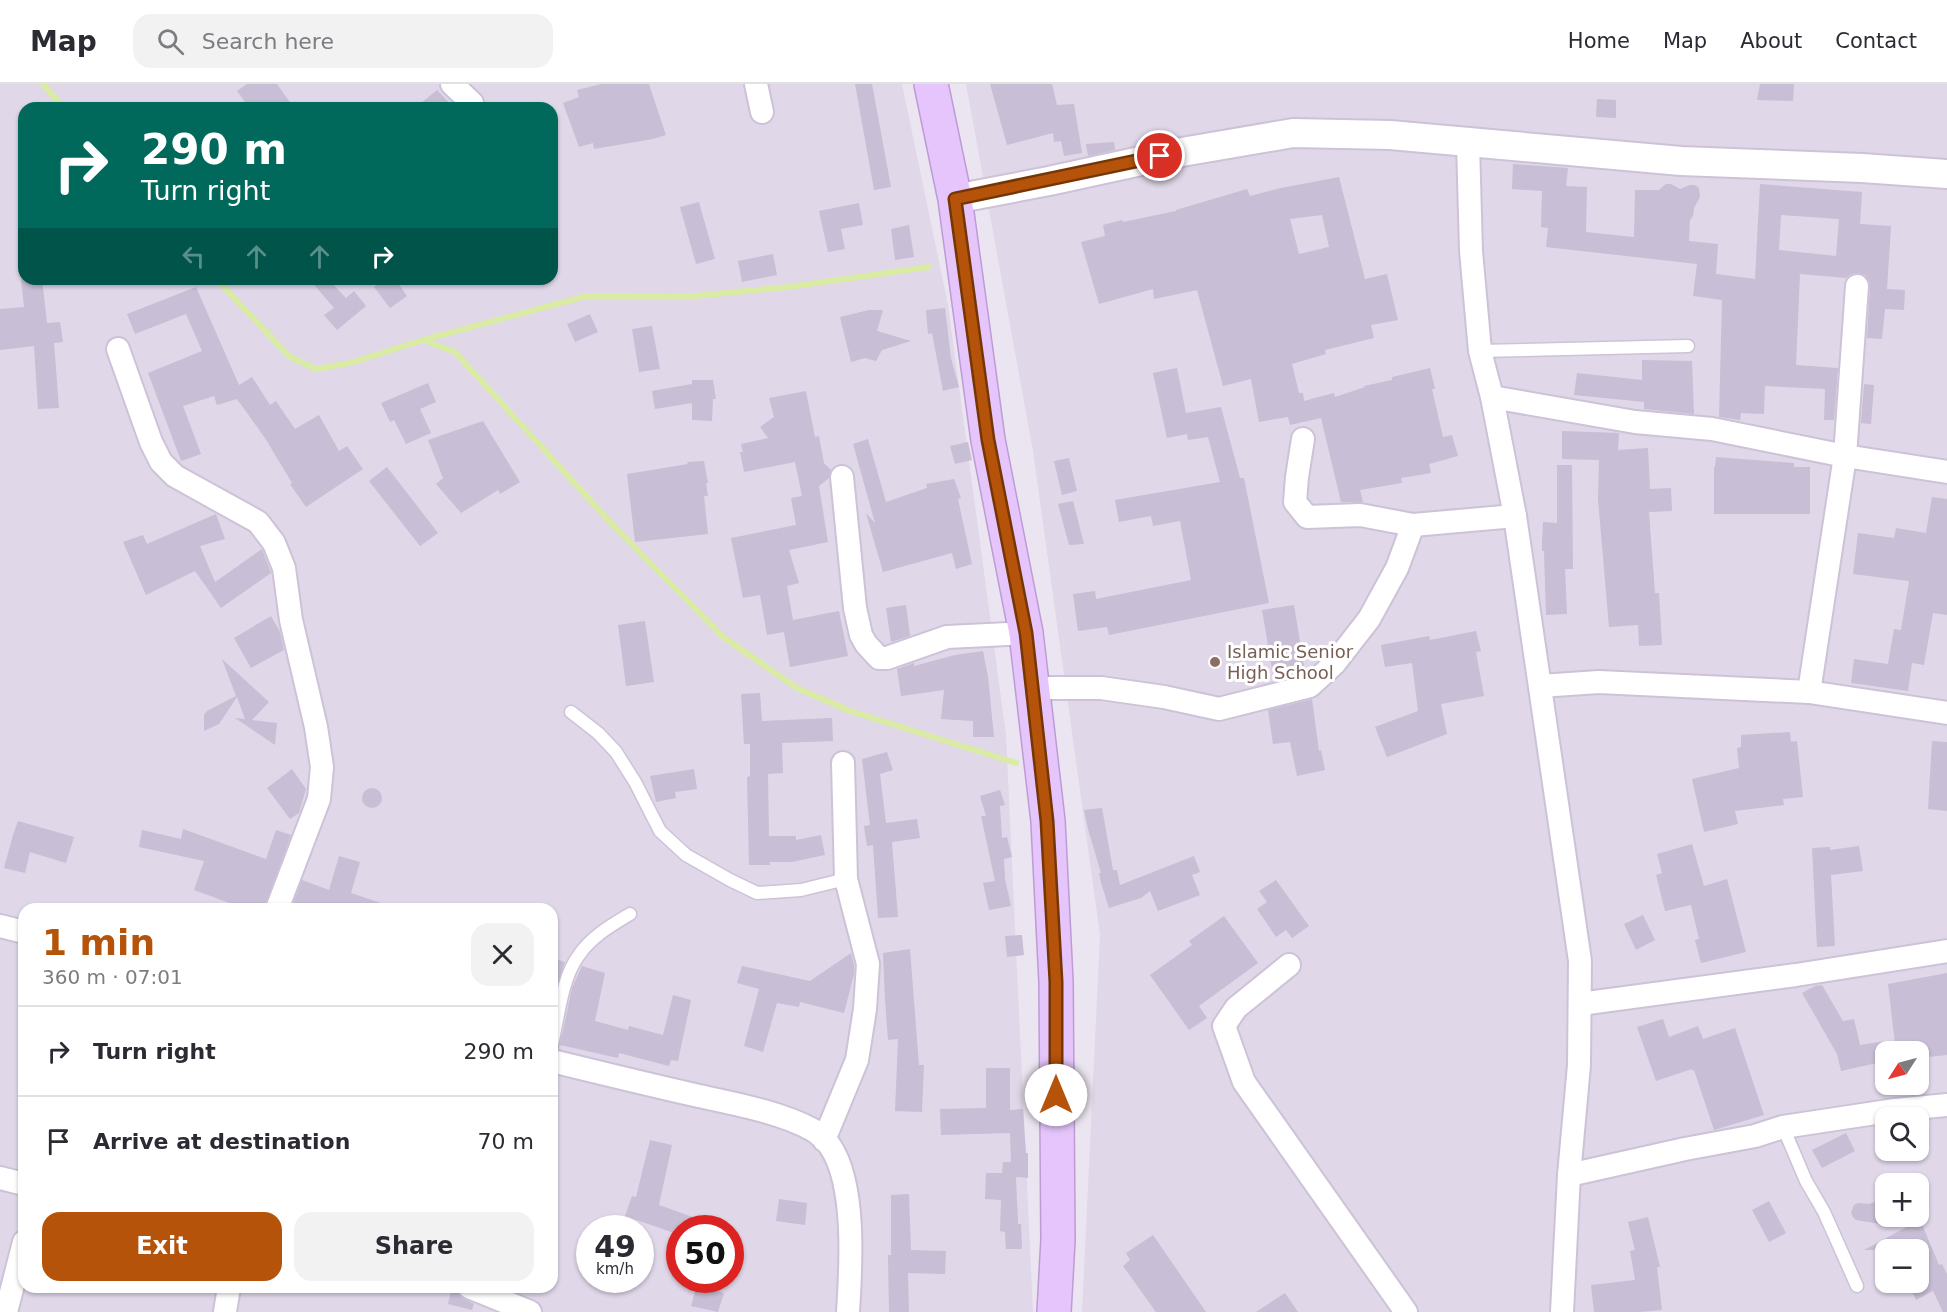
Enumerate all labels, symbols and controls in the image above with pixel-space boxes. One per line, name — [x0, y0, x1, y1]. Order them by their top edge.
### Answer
search box — [133, 14, 553, 68]
text: Map — [30, 25, 97, 58]
icon: search — [154, 25, 187, 58]
text: Search here — [202, 29, 334, 54]
text: Home — [1568, 29, 1630, 53]
text: Map — [1663, 29, 1707, 53]
text: About — [1740, 29, 1802, 53]
text: Contact — [1835, 29, 1917, 53]
text: 290 m — [141, 125, 287, 174]
icon: right — [42, 126, 120, 204]
pin — [1134, 130, 1185, 181]
icon: arrive — [1143, 139, 1176, 172]
text: Turn right — [141, 175, 270, 206]
icon: left — [177, 240, 210, 273]
icon: ahead — [240, 240, 273, 273]
icon: ahead — [303, 240, 336, 273]
icon: right — [366, 240, 399, 273]
place label: Islamic Senior High School — [1227, 641, 1354, 683]
marker: Islamic Senior High School — [1208, 655, 1222, 669]
text: 1 min — [42, 922, 155, 963]
button: close — [471, 923, 534, 986]
text: 360 m · 07:01 — [42, 965, 183, 989]
icon: right — [42, 1035, 75, 1068]
text: Turn right — [93, 1039, 216, 1064]
text: 290 m — [464, 1039, 534, 1064]
north arrow — [1875, 1041, 1929, 1095]
map controls — [1875, 1041, 1929, 1293]
position arrow — [1024, 1063, 1088, 1127]
button: search — [1875, 1107, 1929, 1161]
icon: arrive — [42, 1125, 75, 1158]
text: Arrive at destination — [93, 1129, 350, 1154]
text: 70 m — [478, 1129, 534, 1154]
button: + — [1875, 1173, 1929, 1227]
button: Exit — [42, 1212, 282, 1281]
button: Share — [294, 1212, 534, 1281]
speed limit sign: 50 — [666, 1215, 744, 1293]
text: 49 — [594, 1229, 636, 1264]
button: − — [1875, 1239, 1929, 1293]
text: km/h — [596, 1260, 634, 1278]

